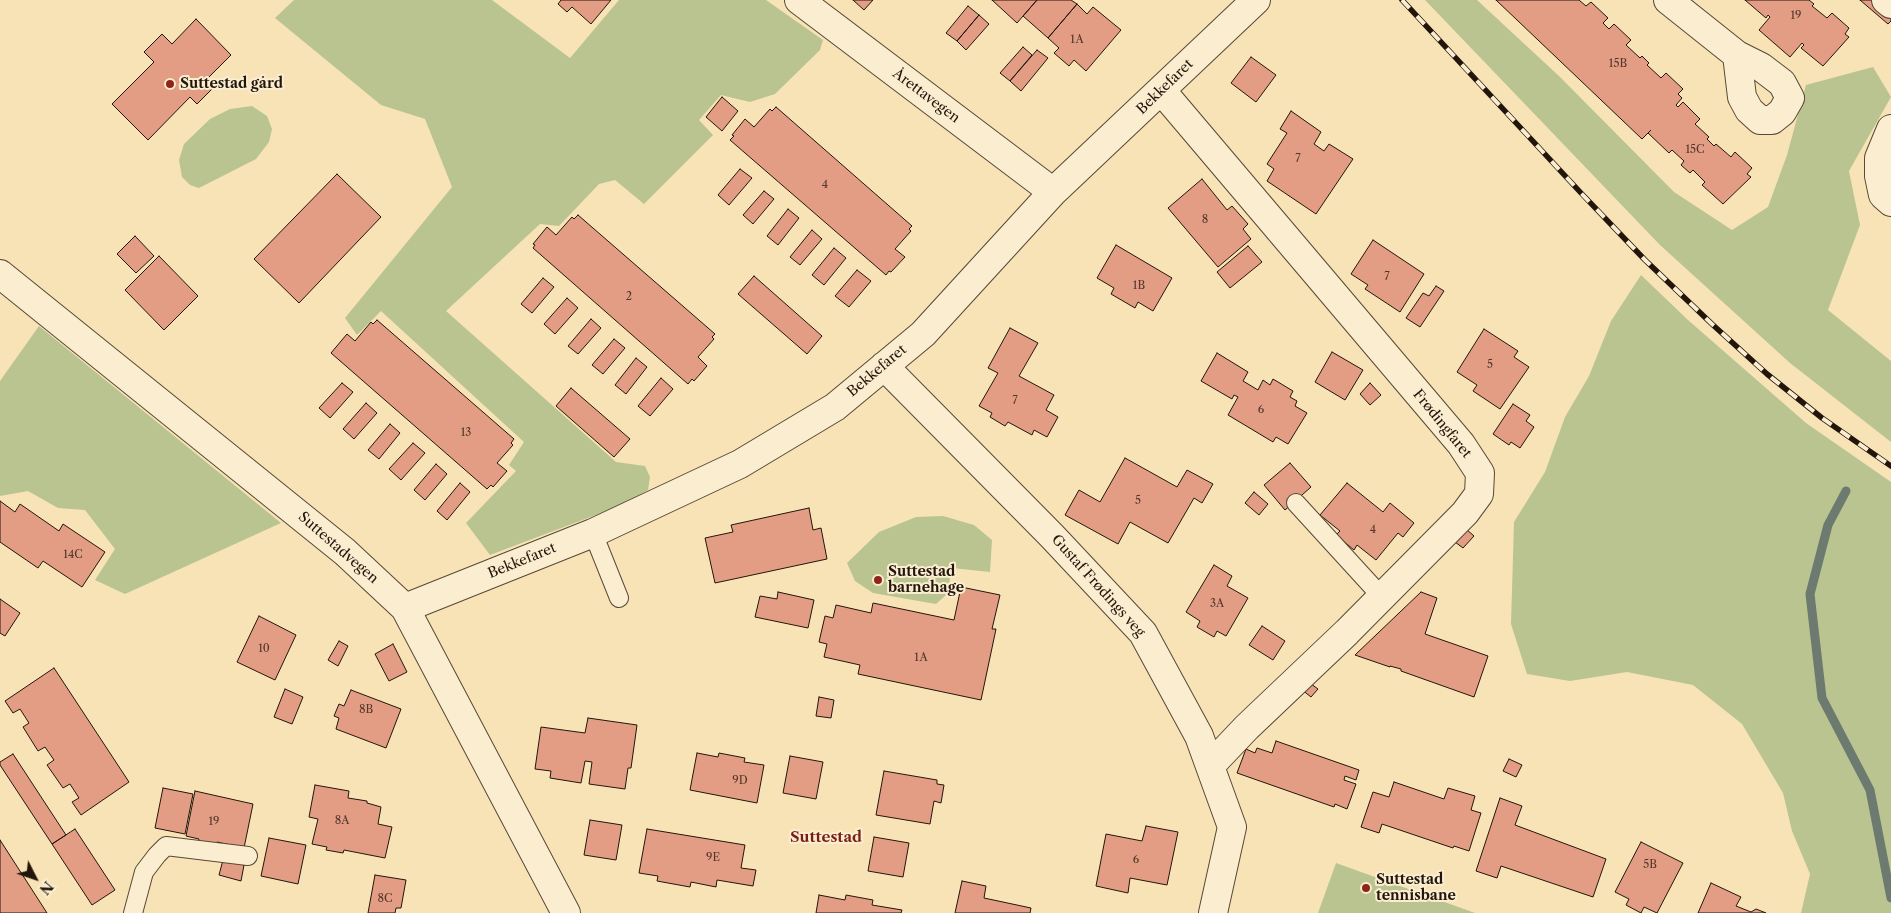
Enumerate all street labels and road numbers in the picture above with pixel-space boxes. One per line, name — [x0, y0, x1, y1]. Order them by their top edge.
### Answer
street label: Bekkefaret — [1133, 56, 1197, 118]
street label: Årettavegen — [889, 65, 963, 127]
street label: Bekkefaret — [844, 341, 910, 401]
street label: Frødingfaret — [1409, 386, 1475, 462]
street label: Suttestadvegen — [295, 509, 381, 587]
street label: Gustaf Frødings veg — [1048, 531, 1148, 641]
street label: Bekkefaret — [485, 540, 559, 582]

